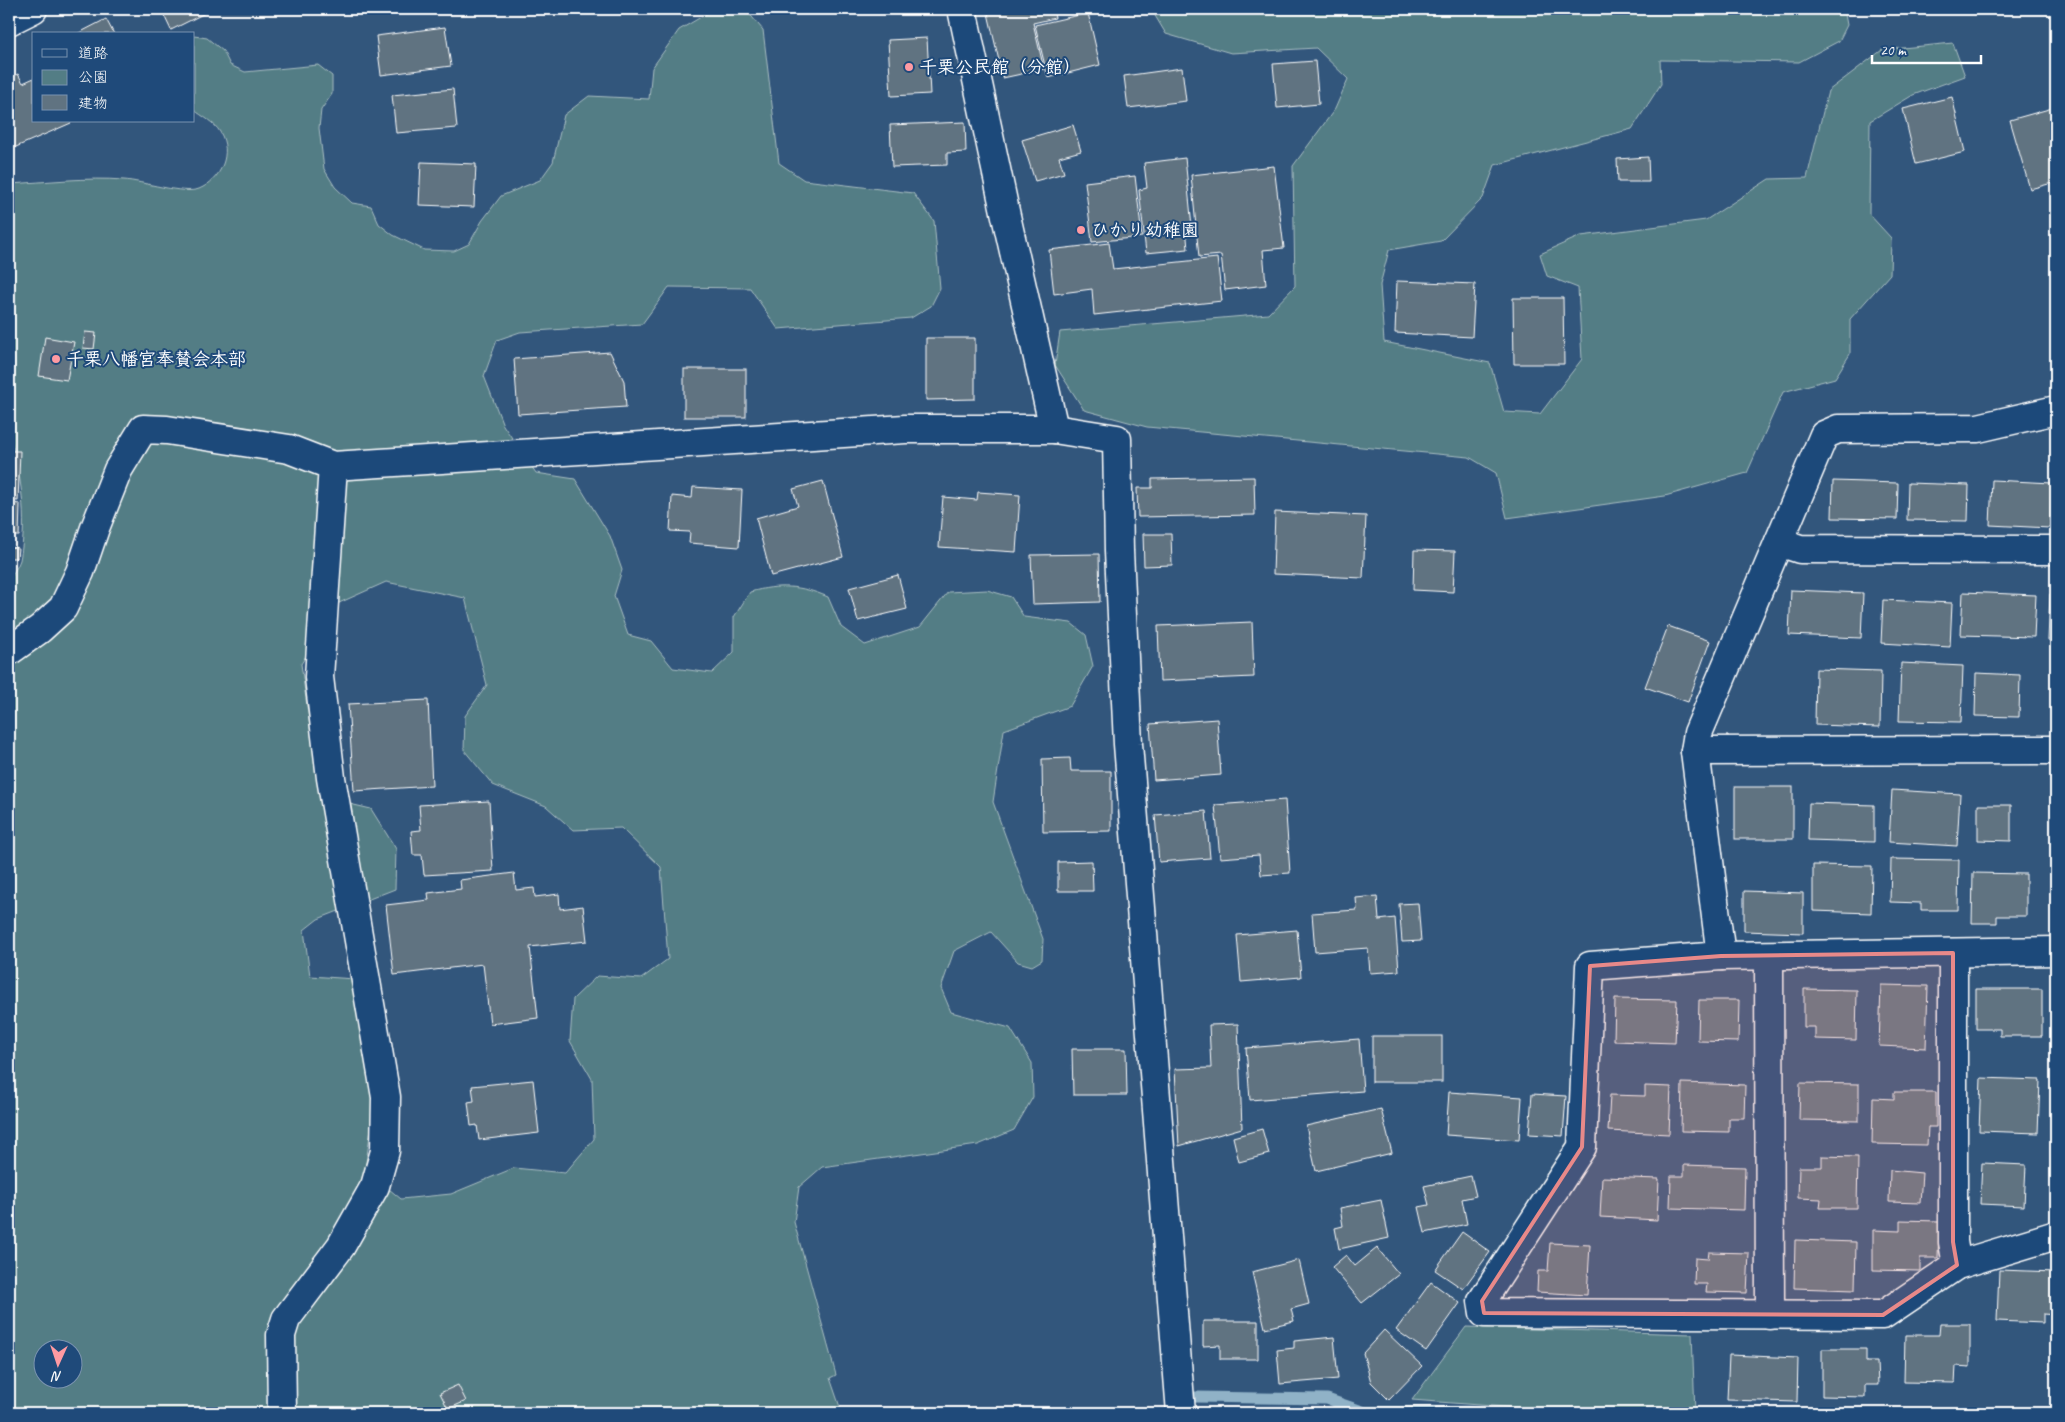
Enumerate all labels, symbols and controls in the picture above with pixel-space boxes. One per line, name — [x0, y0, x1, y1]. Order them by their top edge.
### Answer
legend — [32, 32, 195, 122]
scale bar — [1872, 32, 1981, 64]
text: 20 m — [1880, 41, 1907, 60]
text: 道路 — [78, 44, 108, 63]
place label: 千栗公民館（分館） — [919, 56, 1081, 78]
marker: 千栗公民館（分館） — [903, 61, 915, 73]
text: 公園 — [78, 68, 108, 87]
text: 建物 — [78, 94, 108, 113]
place label: ひかり幼稚園 — [1091, 219, 1199, 241]
marker: ひかり幼稚園 — [1075, 224, 1087, 236]
place label: 千栗八幡宮奉賛会本部 — [66, 348, 246, 370]
marker: 千栗八幡宮奉賛会本部 — [50, 353, 62, 365]
north arrow — [32, 1340, 82, 1390]
text: N — [50, 1368, 62, 1385]

